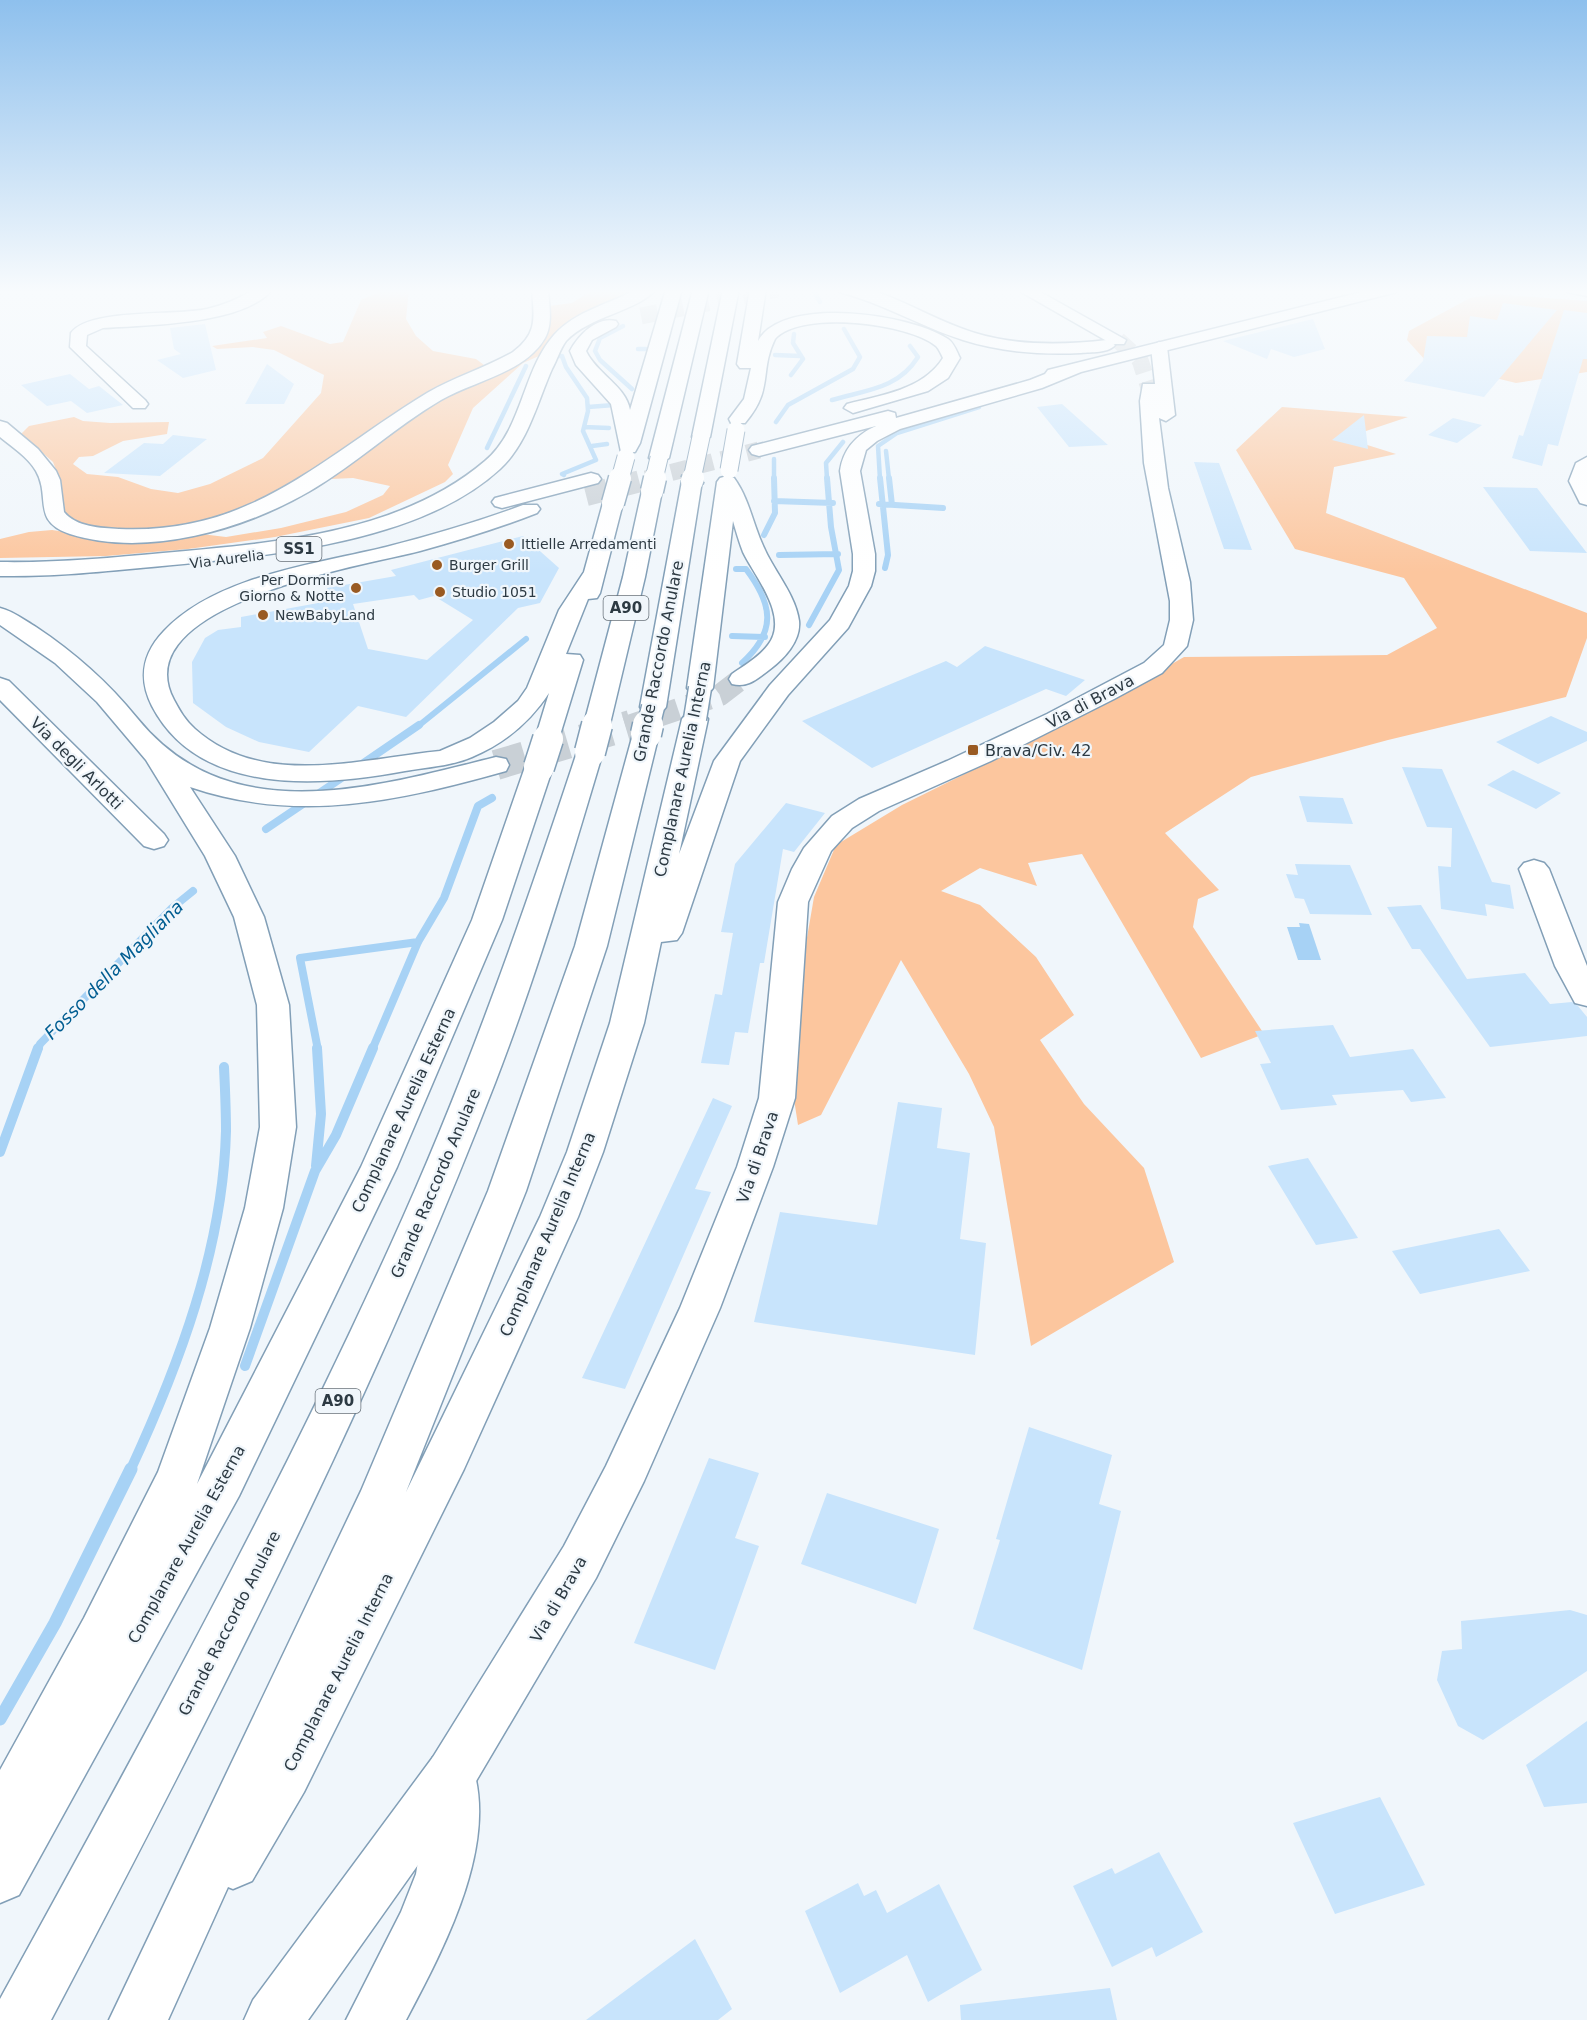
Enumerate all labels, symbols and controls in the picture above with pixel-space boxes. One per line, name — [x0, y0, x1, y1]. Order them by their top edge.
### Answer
place label: Ittielle Arredamenti — [521, 536, 657, 552]
road number: SS1 — [276, 537, 322, 561]
marker: Ittielle Arredamenti — [502, 537, 516, 551]
street label: Via Aurelia — [189, 546, 265, 572]
place label: Burger Grill — [449, 557, 529, 573]
marker: Burger Grill — [430, 558, 444, 572]
street label: Grande Raccordo Anulare — [630, 559, 687, 763]
place label: Per Dormire Giorno & Notte — [239, 572, 344, 604]
marker: Per Dormire Giorno & Notte — [349, 581, 363, 595]
place label: Studio 1051 — [452, 584, 537, 600]
marker: Studio 1051 — [433, 585, 447, 599]
road number: A90 — [604, 596, 648, 620]
place label: NewBabyLand — [275, 607, 375, 623]
marker: NewBabyLand — [256, 608, 270, 622]
street label: Complanare Aurelia Interna — [650, 659, 715, 879]
street label: Via di Brava — [1043, 670, 1137, 732]
street label: Via degli Arlotti — [27, 713, 127, 813]
place label: Brava/Civ. 42 — [985, 741, 1091, 760]
marker: Brava/Civ. 42 — [966, 743, 980, 757]
water label: Fosso della Magliana — [40, 896, 187, 1043]
street label: Complanare Aurelia Esterna — [348, 1005, 459, 1216]
street label: Grande Raccordo Anulare — [387, 1085, 484, 1281]
street label: Via di Brava — [733, 1109, 782, 1206]
street label: Complanare Aurelia Interna — [496, 1129, 599, 1339]
road number: A90 — [316, 1389, 360, 1413]
street label: Complanare Aurelia Esterna — [124, 1442, 249, 1647]
street label: Grande Raccordo Anulare — [174, 1528, 284, 1719]
street label: Via di Brava — [526, 1553, 591, 1646]
street label: Complanare Aurelia Interna — [280, 1570, 397, 1775]

